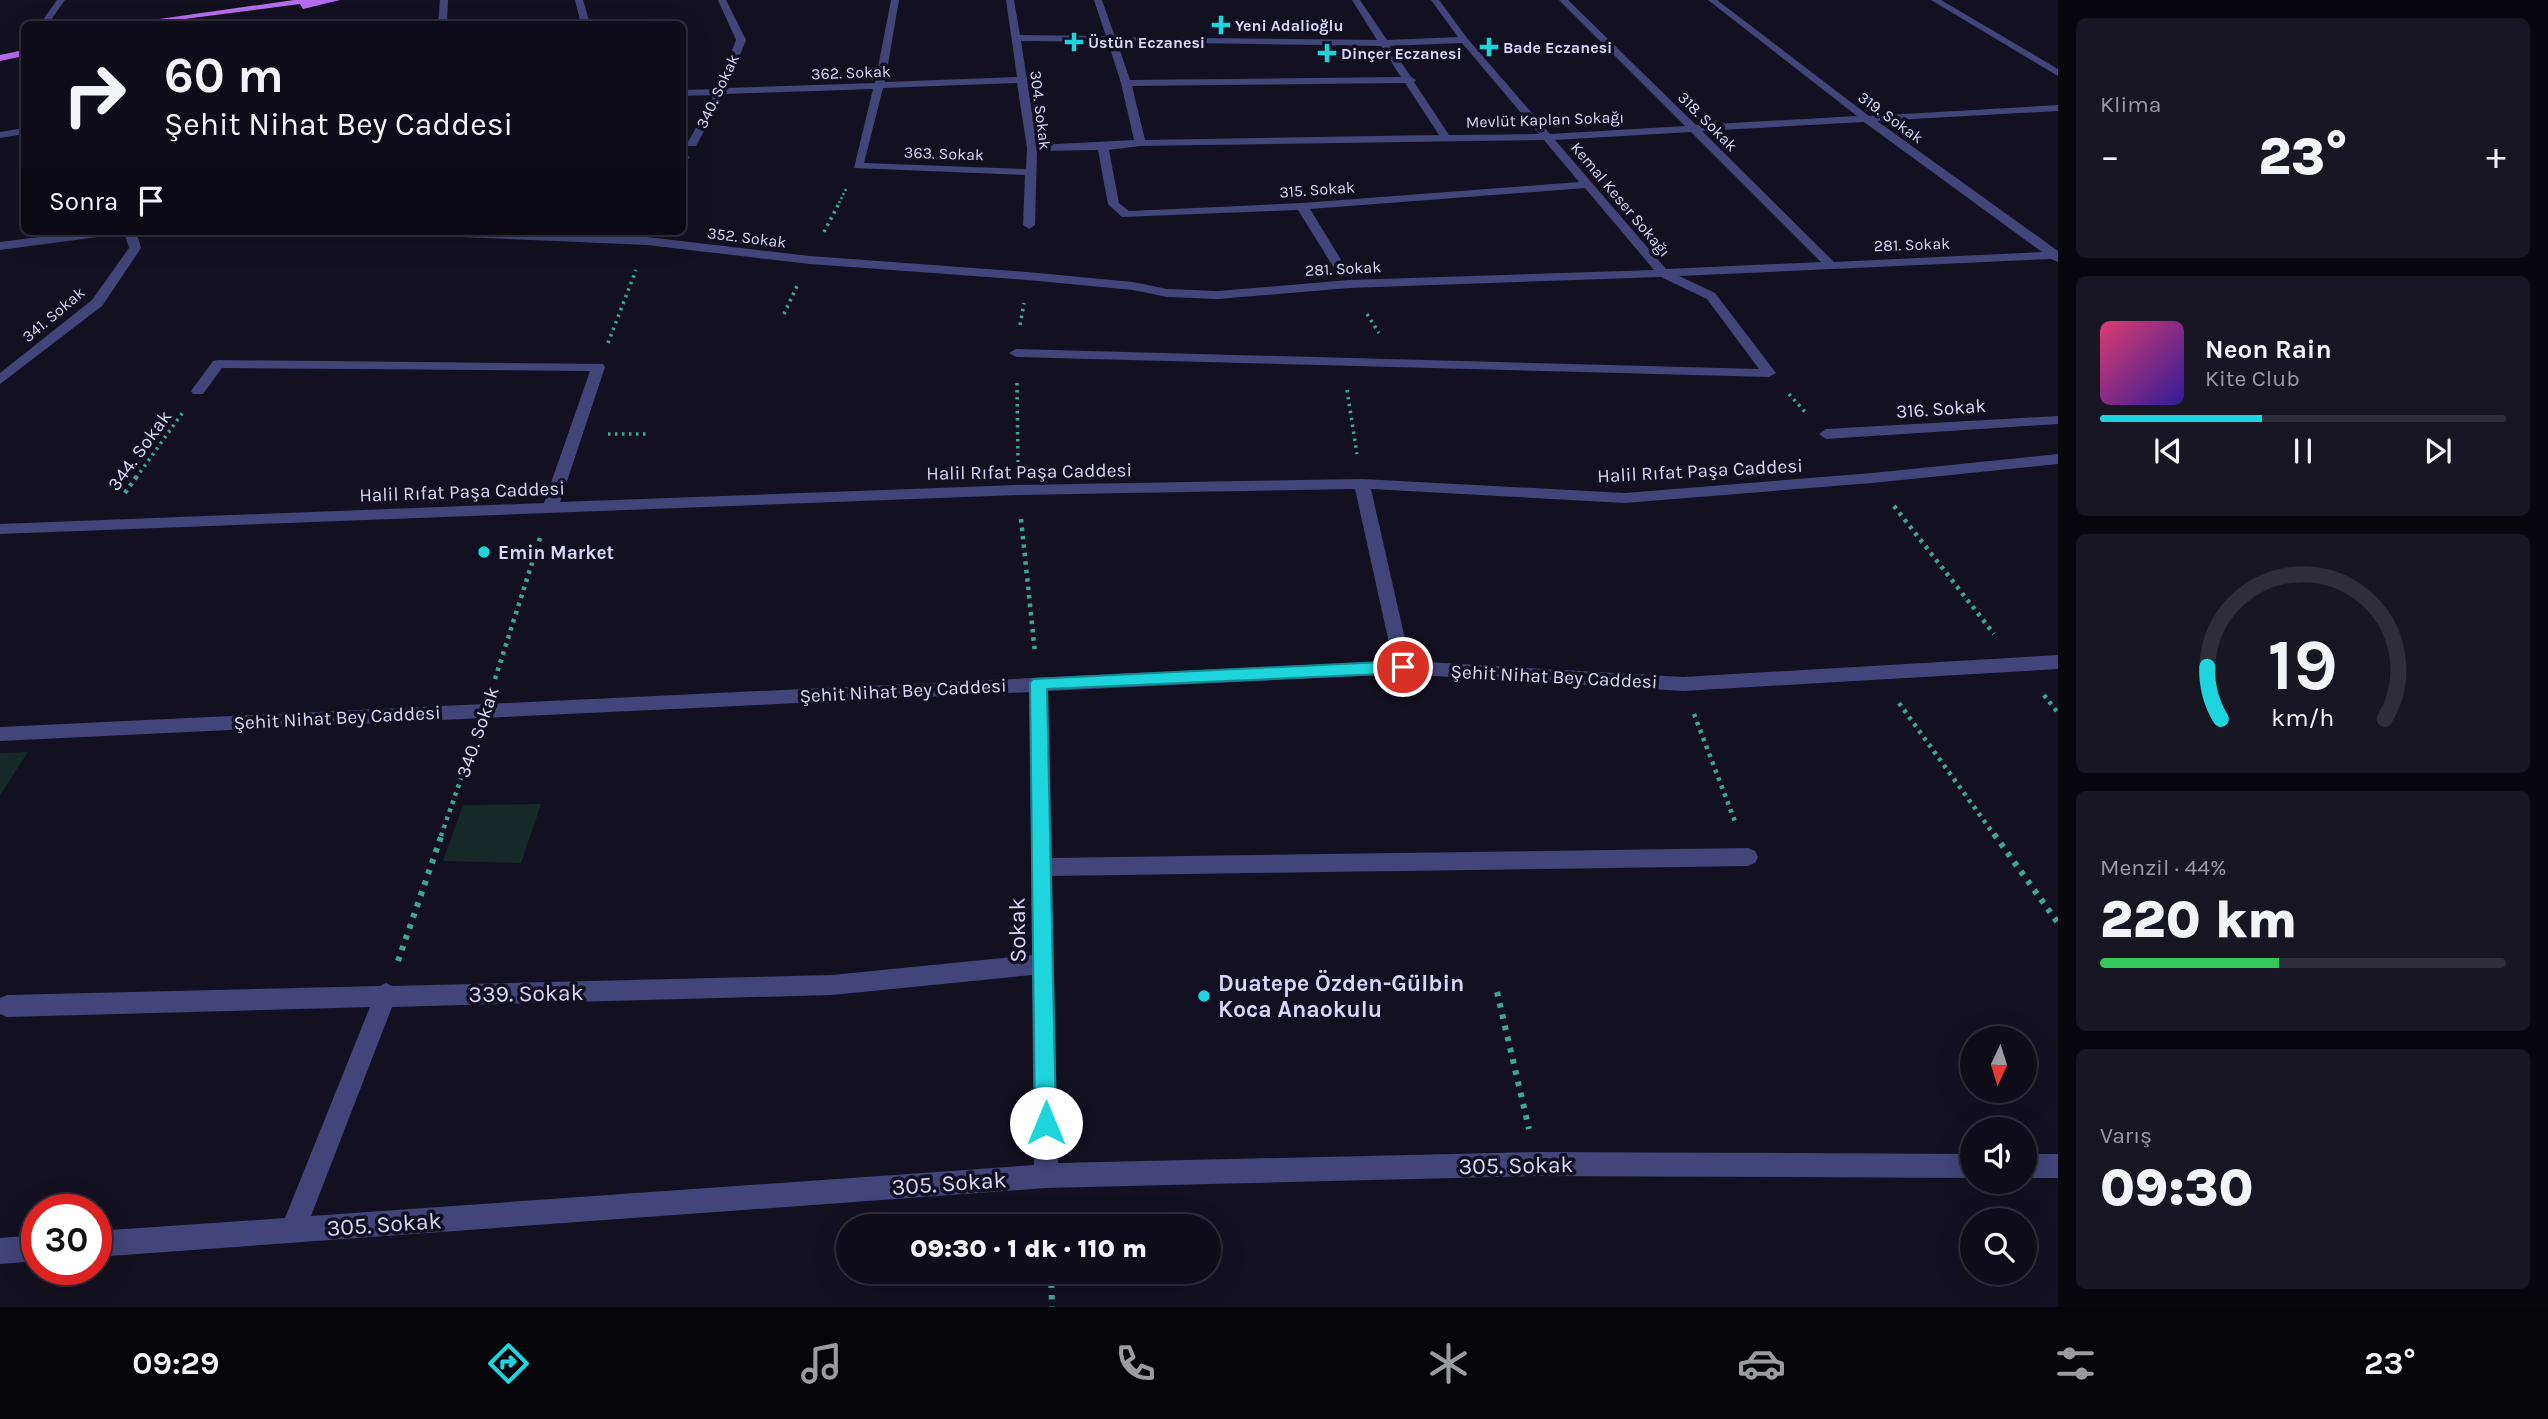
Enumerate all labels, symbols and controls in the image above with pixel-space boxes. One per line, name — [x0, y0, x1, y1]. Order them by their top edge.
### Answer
place label: Yeni Adalioğlu — [1235, 16, 1343, 35]
marker: Yeni Adalioğlu — [1213, 17, 1229, 33]
place label: Üstün Eczanesi — [1088, 33, 1205, 52]
marker: Üstün Eczanesi — [1066, 34, 1082, 50]
place label: Bade Eczanesi — [1503, 38, 1612, 57]
marker: Bade Eczanesi — [1481, 39, 1497, 55]
place label: Dinçer Eczanesi — [1341, 44, 1462, 63]
marker: Dinçer Eczanesi — [1319, 45, 1335, 61]
text: 60 m — [164, 47, 284, 104]
icon: right — [49, 49, 140, 140]
street label: 340. Sokak — [692, 51, 743, 131]
street label: 362. Sokak — [811, 62, 891, 83]
street label: 304. Sokak — [1026, 69, 1055, 151]
street label: 319. Sokak — [1854, 87, 1927, 147]
street label: 318. Sokak — [1674, 88, 1741, 155]
text: Klima — [2100, 91, 2161, 118]
text: Şehit Nihat Bey Caddesi — [164, 106, 513, 143]
street label: Mevlüt Kaplan Sokağı — [1465, 107, 1625, 132]
text: 23° — [2258, 126, 2348, 187]
text: − — [2100, 134, 2120, 179]
text: + — [2486, 134, 2506, 179]
street label: Kemal Keser Sokağı — [1567, 138, 1674, 261]
street label: 363. Sokak — [904, 143, 984, 164]
street label: 315. Sokak — [1279, 177, 1355, 202]
icon: arrive — [132, 182, 170, 220]
text: Sonra — [49, 186, 118, 217]
street label: 352. Sokak — [706, 223, 788, 252]
street label: 281. Sokak — [1874, 234, 1950, 255]
street label: 281. Sokak — [1304, 257, 1382, 280]
street label: 341. Sokak — [18, 283, 88, 346]
text: Neon Rain — [2205, 334, 2332, 365]
text: Kite Club — [2205, 365, 2300, 392]
street label: 316. Sokak — [1895, 395, 1987, 423]
street label: 344. Sokak — [103, 406, 177, 495]
icon: previous — [2149, 432, 2187, 470]
icon: pause — [2284, 432, 2322, 470]
icon: next — [2419, 432, 2457, 470]
street label: Halil Rıfat Paşa Caddesi — [1597, 455, 1803, 487]
street label: Halil Rıfat Paşa Caddesi — [926, 459, 1132, 485]
street label: Halil Rıfat Paşa Caddesi — [359, 477, 565, 507]
place label: Emin Market — [498, 542, 614, 564]
marker: Emin Market — [476, 544, 492, 560]
text: 19 — [2268, 623, 2338, 708]
pin — [1373, 637, 1433, 697]
icon: arrive — [1384, 648, 1422, 686]
street label: Şehit Nihat Bey Caddesi — [1450, 661, 1658, 693]
street label: Şehit Nihat Bey Caddesi — [799, 675, 1007, 707]
street label: 340. Sokak — [452, 684, 504, 781]
street label: Şehit Nihat Bey Caddesi — [233, 702, 441, 734]
text: km/h — [2271, 703, 2335, 732]
text: Menzil · 44% — [2100, 854, 2227, 881]
text: 220 km — [2100, 889, 2297, 950]
street label: Sokak — [1003, 897, 1032, 963]
place label: Duatepe Özden-Gülbin Koca Anaokulu — [1218, 969, 1464, 1023]
street label: 339. Sokak — [468, 979, 584, 1008]
marker: Duatepe Özden-Gülbin Koca Anaokulu — [1196, 988, 1212, 1004]
north arrow — [1960, 1026, 2037, 1102]
map controls — [1960, 1026, 2037, 1285]
position arrow — [1009, 1086, 1083, 1160]
button: sound — [1960, 1117, 2037, 1194]
text: Varış — [2100, 1122, 2152, 1149]
street label: 305. Sokak — [1458, 1151, 1574, 1180]
text: 09:30 — [2100, 1157, 2254, 1218]
street label: 305. Sokak — [891, 1166, 1007, 1201]
speed limit sign: 30 — [21, 1194, 112, 1285]
street label: 305. Sokak — [326, 1207, 442, 1242]
button: search — [1960, 1208, 2037, 1285]
text: 09:30 · 1 dk · 110 m — [910, 1233, 1147, 1264]
icon: directions — [484, 1339, 533, 1388]
icon: music — [797, 1339, 846, 1388]
icon: phone — [1111, 1339, 1160, 1388]
icon: climate — [1424, 1339, 1473, 1388]
icon: car — [1737, 1339, 1786, 1388]
icon: filters — [2051, 1339, 2100, 1388]
text: 09:29 — [132, 1345, 219, 1382]
text: 23° — [2364, 1345, 2416, 1382]

